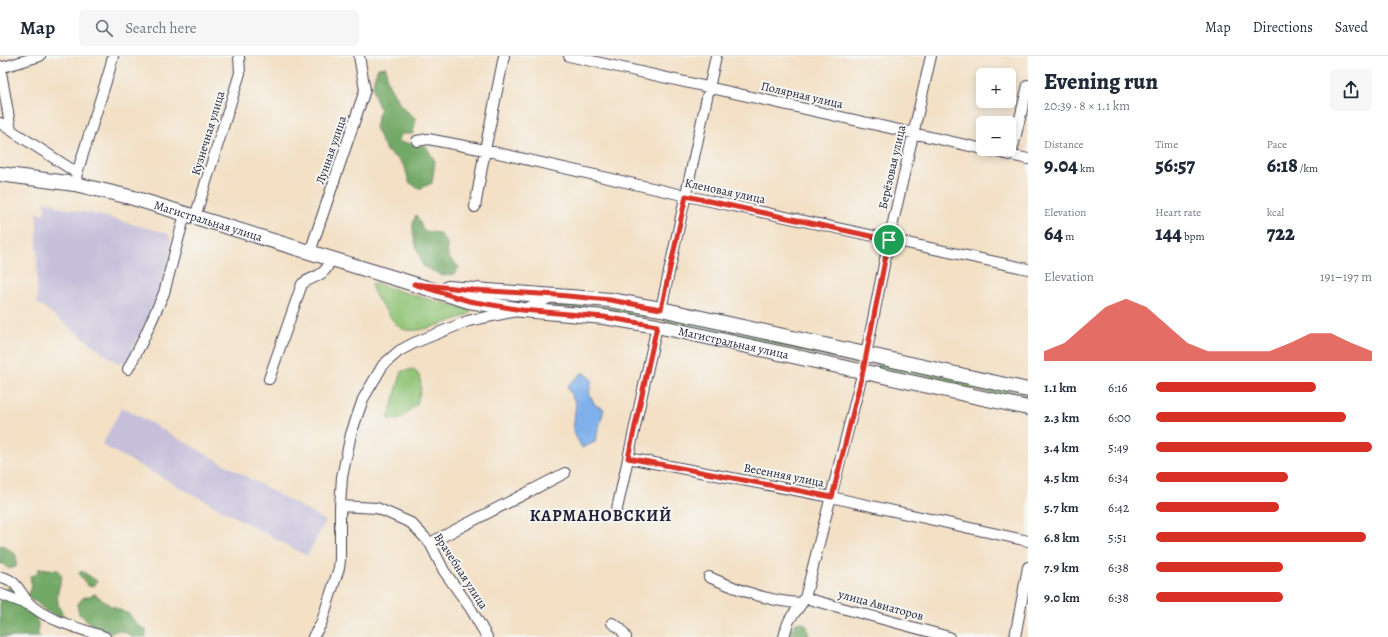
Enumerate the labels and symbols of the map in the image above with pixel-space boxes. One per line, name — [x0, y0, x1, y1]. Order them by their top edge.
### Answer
street label: Полярная улица — [759, 78, 845, 112]
street label: Кузнечная улица — [188, 88, 229, 177]
street label: Лунная улица — [312, 113, 350, 186]
street label: Берёзовая улица — [875, 123, 910, 211]
street label: Кленовая улица — [683, 175, 767, 207]
street label: Магистральная улица — [152, 197, 265, 245]
pin — [872, 223, 906, 257]
street label: Магистральная улица — [677, 323, 791, 363]
street label: Весенняя улица — [742, 459, 826, 491]
district label: КАРМАНОВСКИЙ — [530, 505, 672, 527]
street label: Врачебная улица — [430, 530, 492, 613]
street label: улица Авиаторов — [836, 586, 926, 624]

